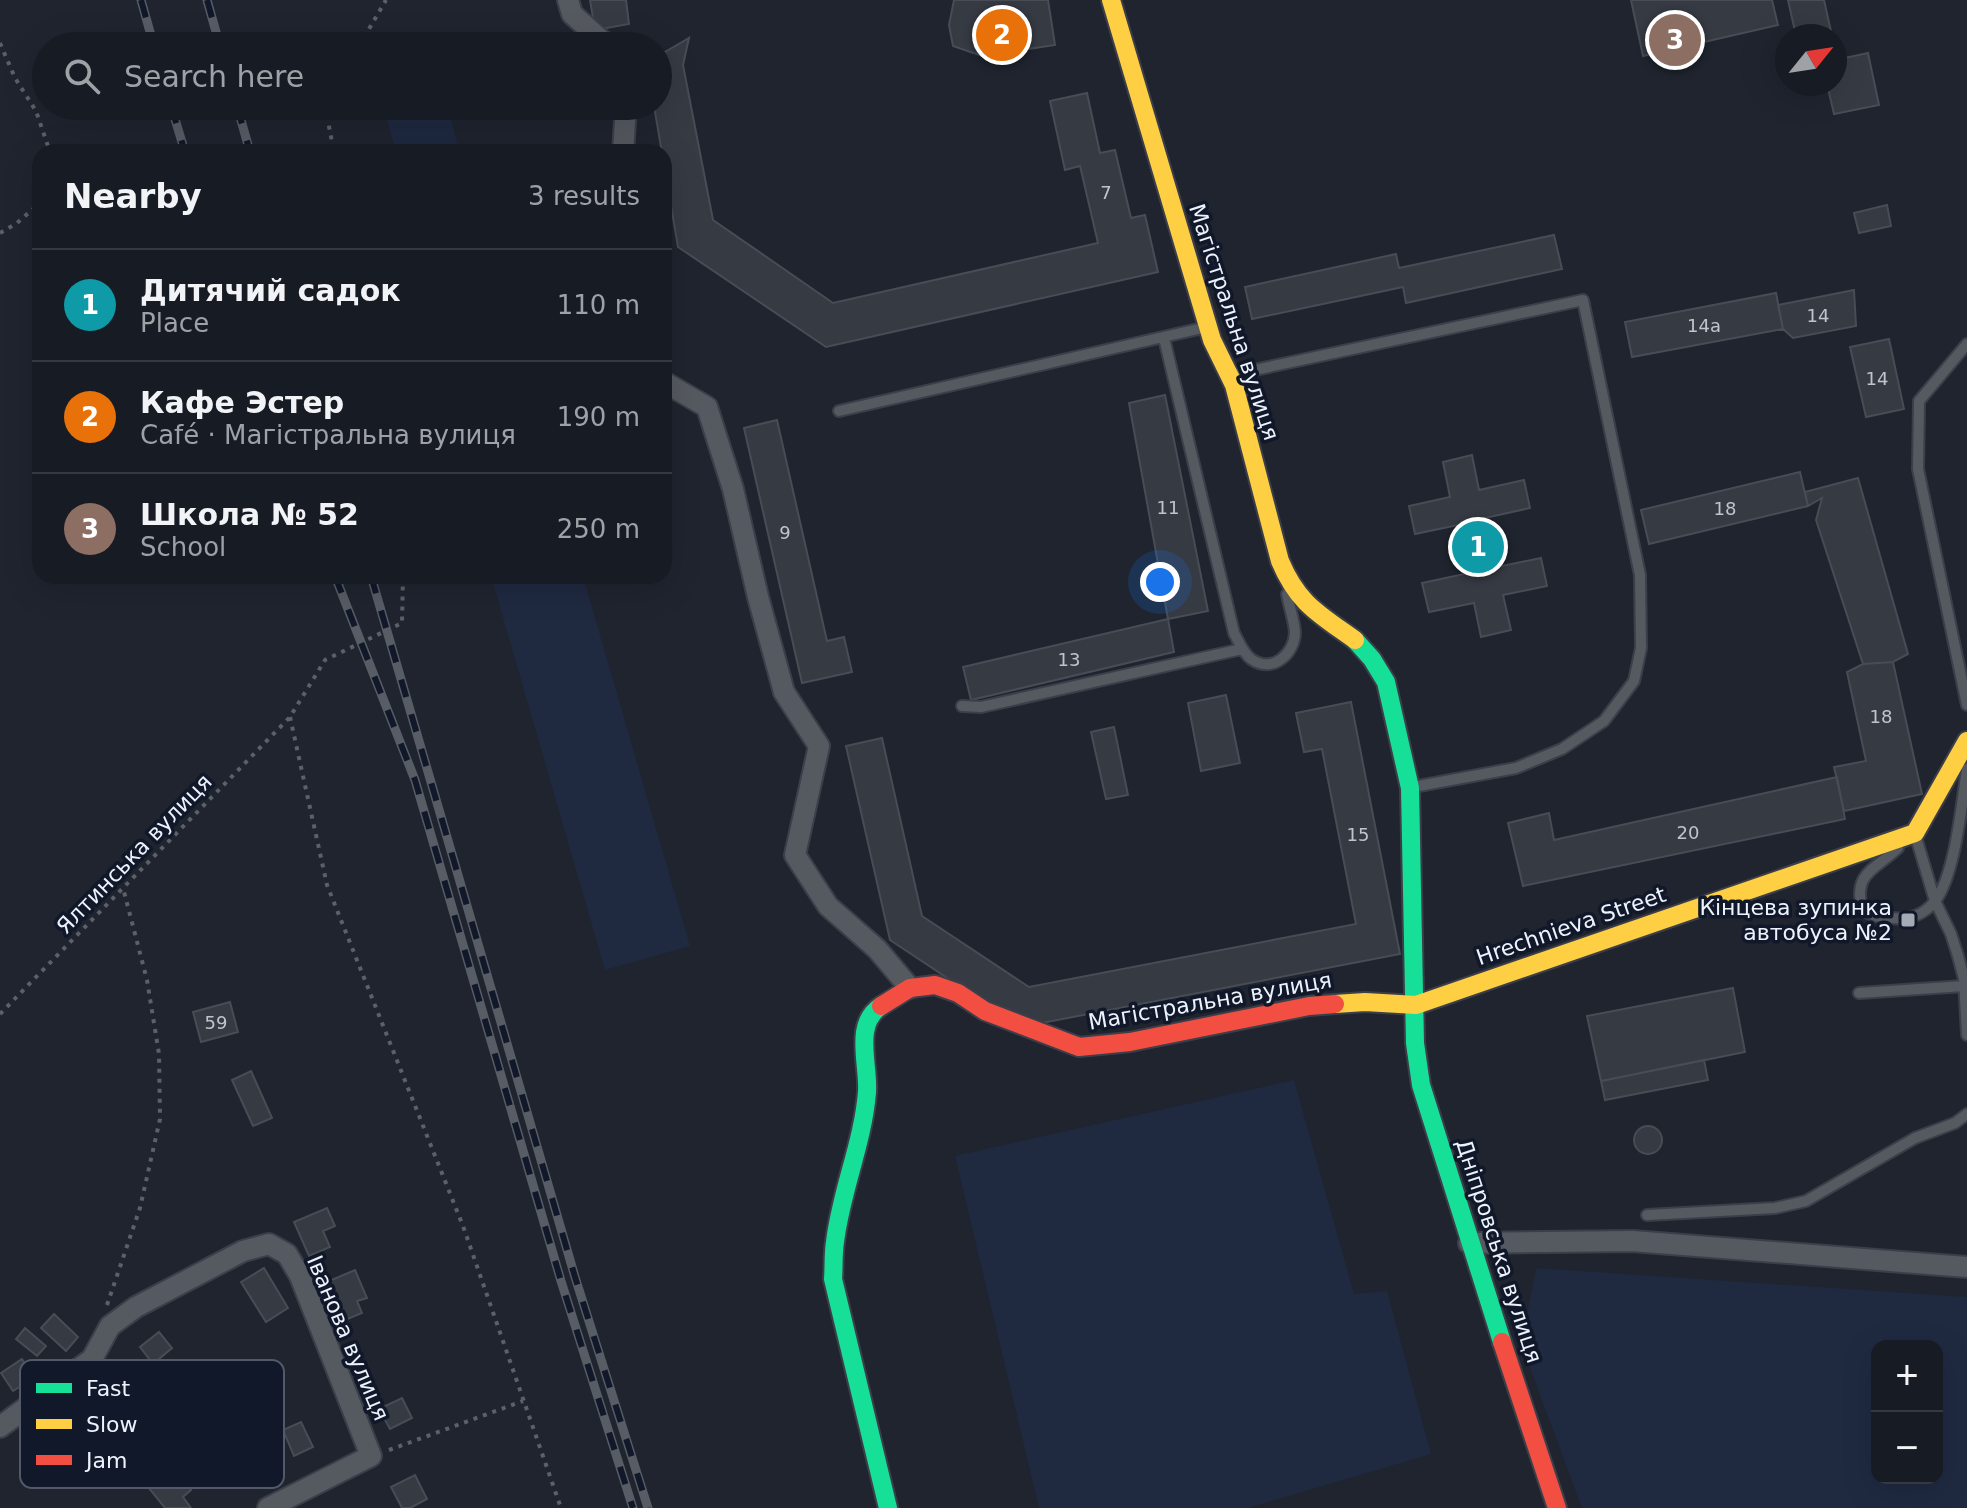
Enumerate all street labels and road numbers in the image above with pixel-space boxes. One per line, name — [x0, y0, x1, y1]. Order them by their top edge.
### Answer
street label: Магістральна вулиця — [1184, 201, 1284, 443]
street label: Ялтинська вулиця — [51, 769, 217, 939]
street label: Hrechnieva Street — [1473, 882, 1669, 970]
street label: Магістральна вулиця — [1086, 967, 1334, 1035]
street label: Дніпровська вулиця — [1451, 1136, 1547, 1366]
street label: Іванова вулиця — [302, 1252, 394, 1424]

